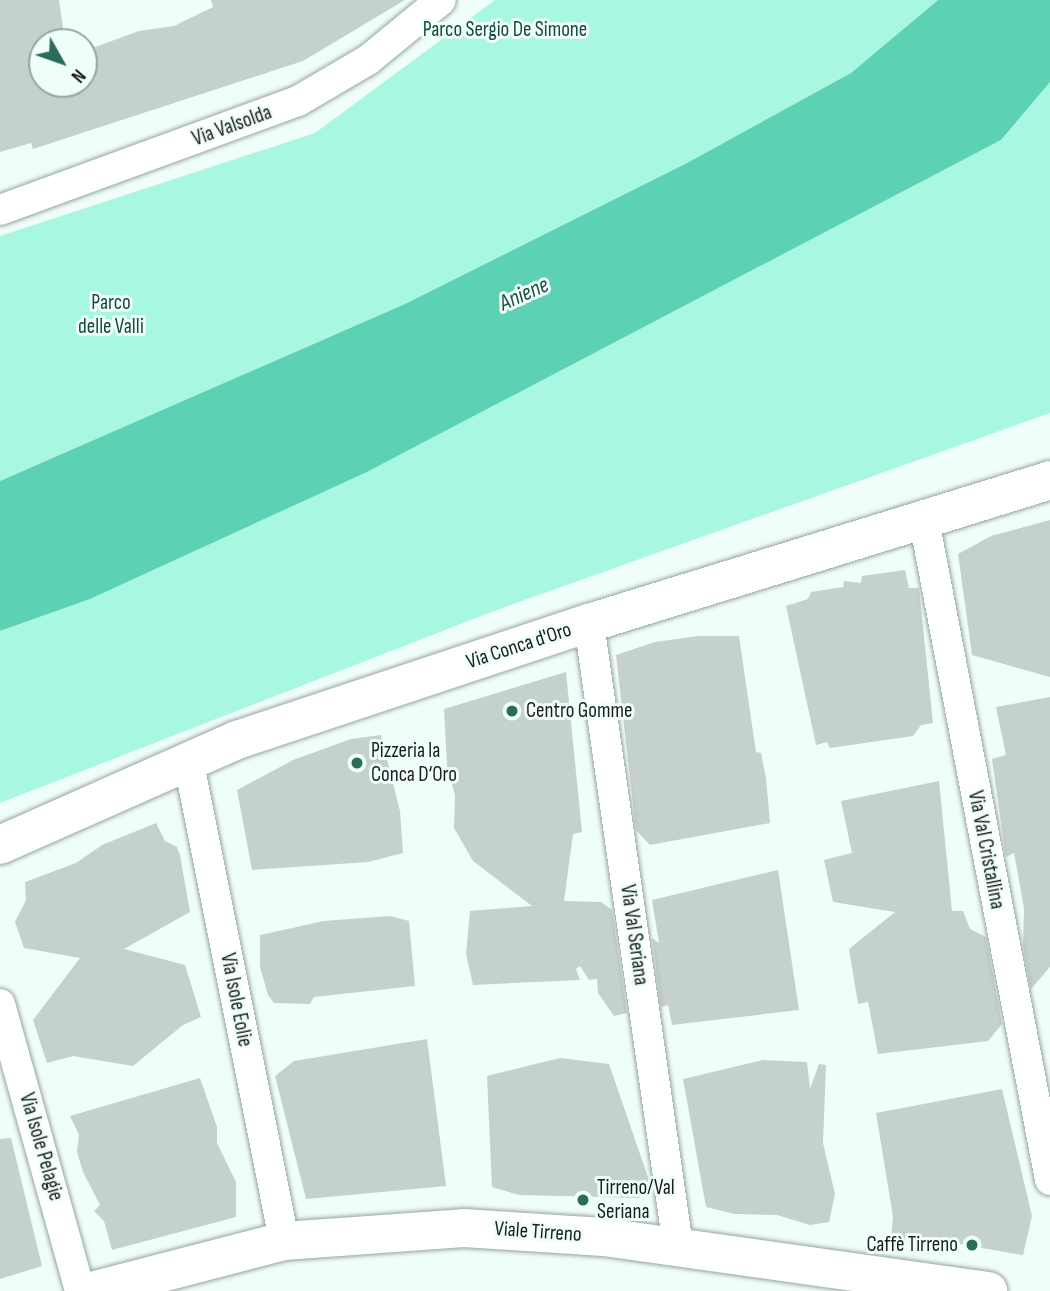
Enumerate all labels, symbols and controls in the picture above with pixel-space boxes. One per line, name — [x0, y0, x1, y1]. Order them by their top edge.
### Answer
park label: Parco Sergio De Simone — [423, 17, 587, 43]
north arrow — [28, 28, 98, 98]
text: N — [66, 64, 90, 87]
street label: Via Valsolda — [189, 100, 275, 152]
water label: Aniene — [495, 271, 553, 317]
park label: Parco delle Valli — [78, 290, 144, 340]
street label: Via Conca d'Oro — [463, 617, 575, 675]
place label: Centro Gomme — [526, 698, 632, 724]
marker: Centro Gomme — [504, 703, 520, 719]
place label: Pizzeria la Conca D‘Oro — [371, 738, 457, 788]
marker: Pizzeria la Conca D‘Oro — [349, 755, 365, 771]
street label: Via Val Cristallina — [962, 789, 1010, 911]
street label: Via Val Seriana — [614, 883, 654, 987]
street label: Via Isole Eolie — [215, 951, 257, 1049]
street label: Via Isole Pelagie — [14, 1090, 68, 1204]
place label: Tirreno/Val Seriana — [597, 1175, 675, 1225]
marker: Tirreno/Val Seriana — [575, 1192, 591, 1208]
street label: Viale Tirreno — [494, 1216, 582, 1248]
place label: Caffè Tirreno — [866, 1232, 958, 1258]
marker: Caffè Tirreno — [964, 1237, 980, 1253]

